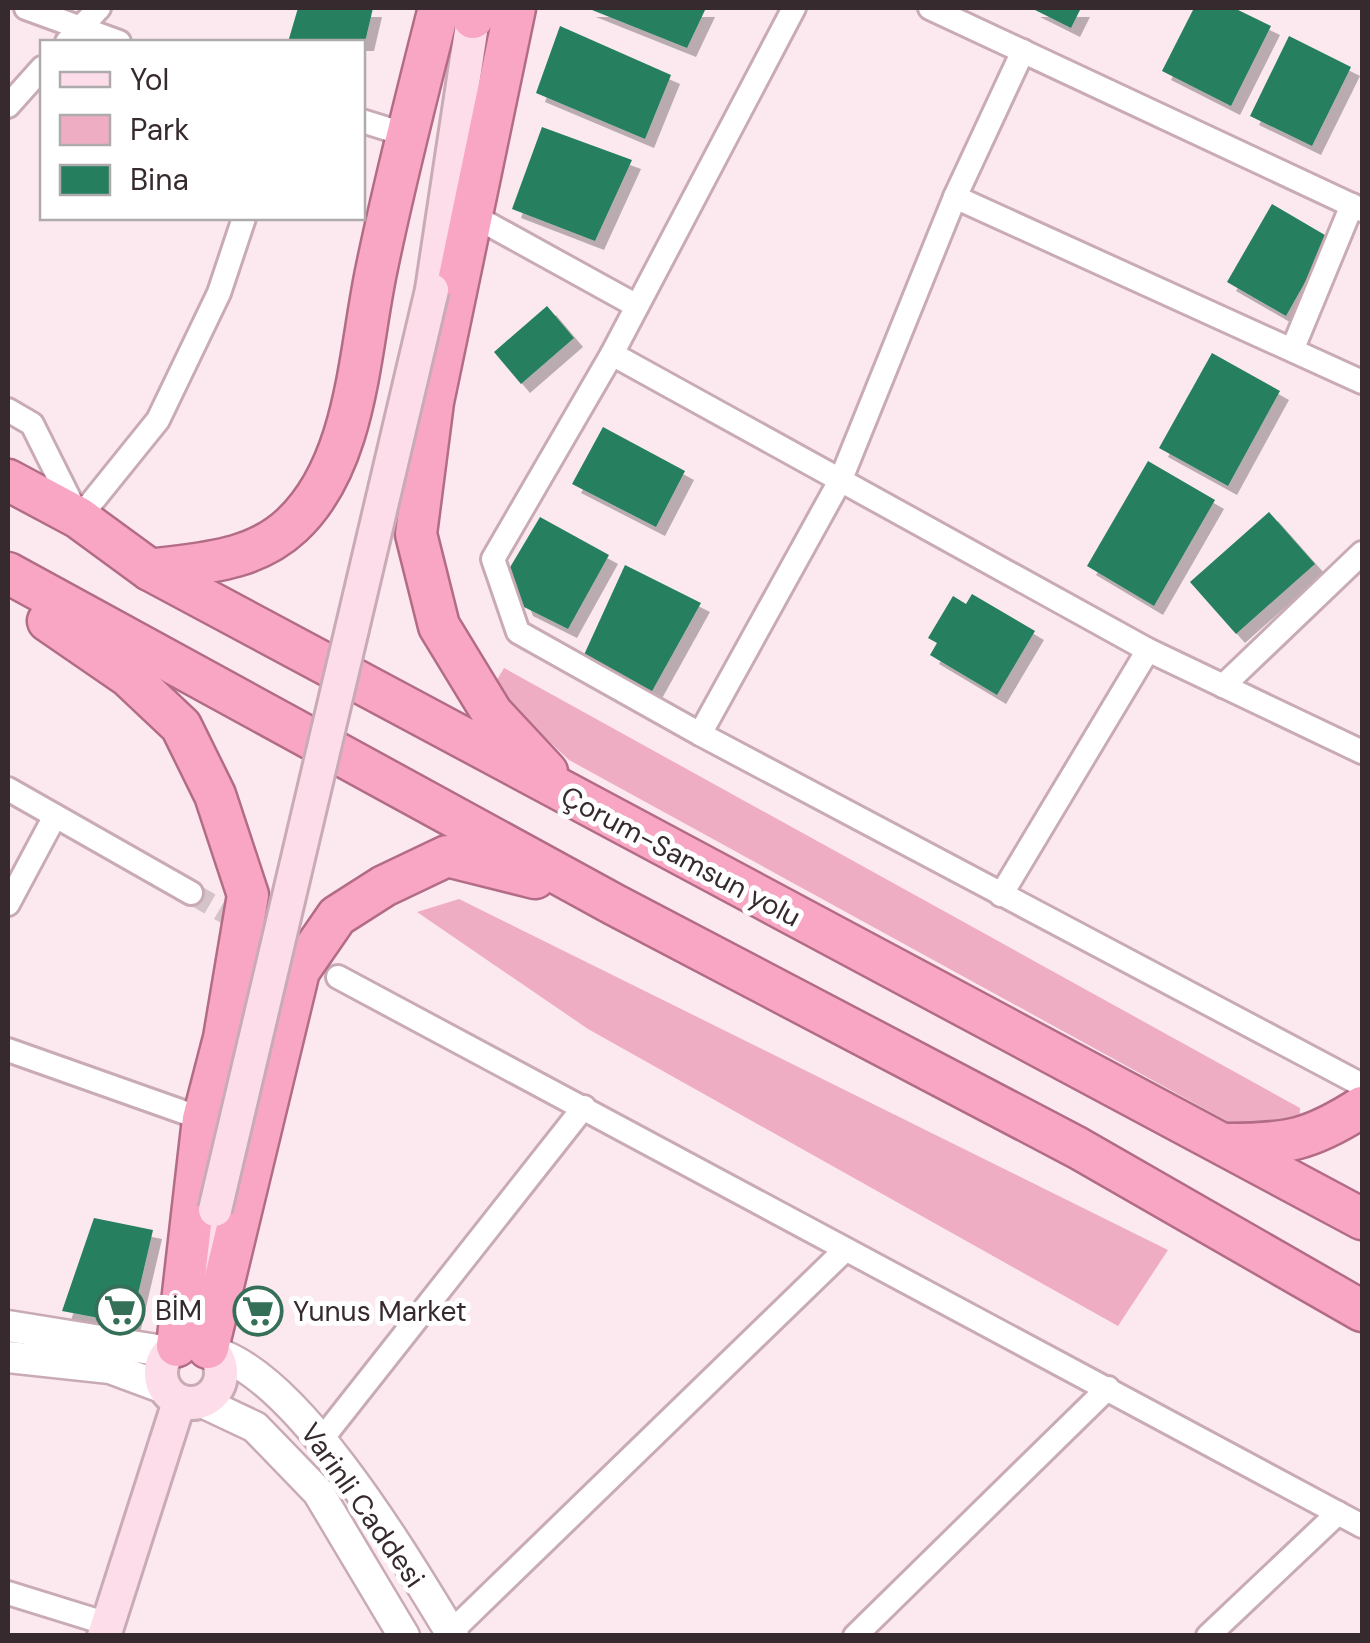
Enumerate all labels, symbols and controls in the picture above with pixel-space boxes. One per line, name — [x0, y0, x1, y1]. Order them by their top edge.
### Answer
legend — [40, 40, 365, 220]
text: Yol — [130, 60, 169, 99]
text: Park — [130, 110, 189, 149]
text: Bina — [130, 160, 189, 199]
street label: Çorum-Samsun yolu — [554, 778, 807, 935]
supermarket icon: BİM — [94, 1284, 146, 1336]
supermarket icon: Yunus Market — [232, 1285, 284, 1337]
place label: BİM — [155, 1292, 202, 1329]
place label: Yunus Market — [293, 1293, 467, 1330]
street label: Varinli Caddesi — [292, 1416, 433, 1595]

